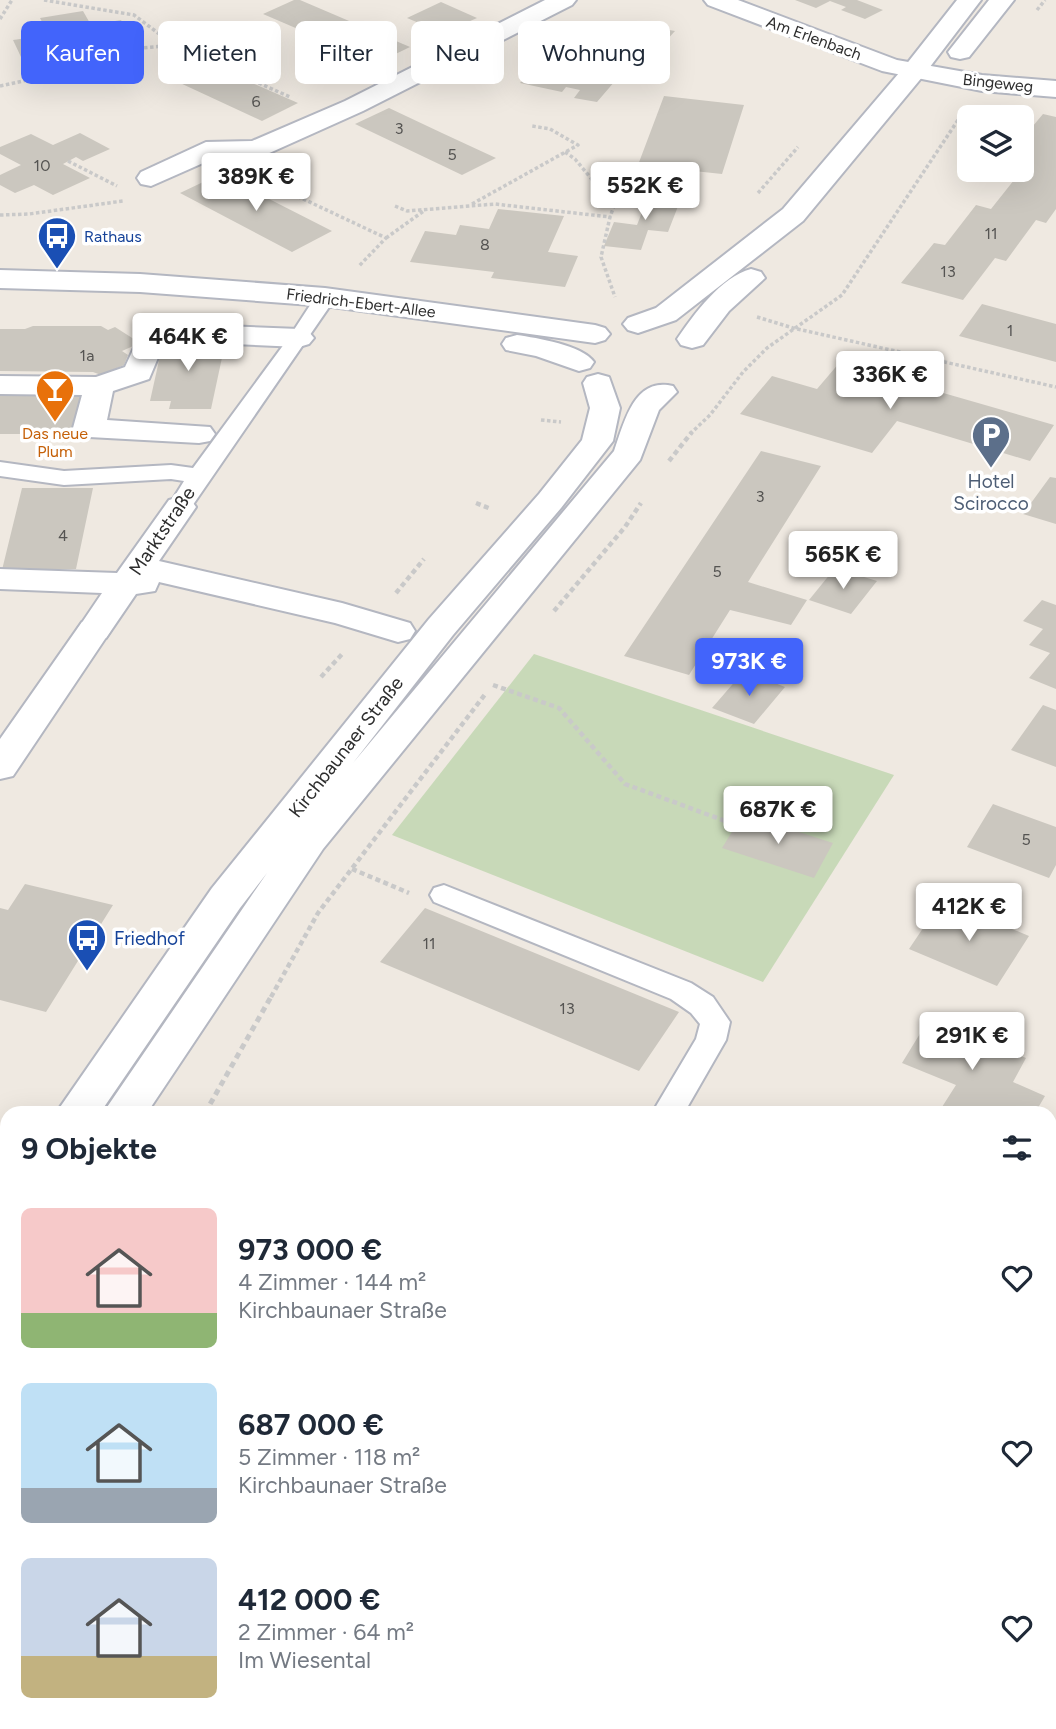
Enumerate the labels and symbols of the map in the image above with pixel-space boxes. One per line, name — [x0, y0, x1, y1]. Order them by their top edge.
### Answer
street label: Am Erlenbach — [764, 12, 864, 64]
street label: Bingeweg — [962, 70, 1034, 96]
house number: 6 — [251, 92, 261, 111]
house number: 3 — [395, 119, 403, 138]
house number: 5 — [447, 145, 457, 164]
pin: 389K € — [199, 154, 313, 213]
house number: 10 — [34, 156, 50, 175]
pin: 552K € — [588, 162, 702, 222]
bus stop icon: Rathaus — [36, 215, 78, 270]
house number: 11 — [984, 224, 998, 243]
place label: Rathaus — [84, 227, 142, 246]
house number: 8 — [480, 235, 490, 254]
house number: 13 — [940, 262, 956, 281]
street label: Friedrich-Ebert-Allee — [285, 284, 437, 322]
pin: 464K € — [131, 314, 245, 373]
house number: 1 — [1007, 321, 1013, 340]
house number: 1a — [80, 346, 94, 365]
pin: 336K € — [833, 352, 947, 411]
bar icon: Das neue Plum — [34, 368, 76, 423]
parking icon: Hotel Scirocco — [970, 414, 1012, 469]
place label: Das neue Plum — [22, 424, 88, 461]
place label: Hotel Scirocco — [953, 470, 1029, 515]
street label: Marktstraße — [124, 482, 200, 580]
house number: 3 — [756, 487, 764, 506]
house number: 4 — [58, 526, 68, 545]
pin: 565K € — [786, 532, 900, 591]
house number: 5 — [712, 562, 722, 581]
pin: 973K € — [692, 638, 806, 698]
street label: Kirchbaunaer Straße — [284, 672, 408, 822]
pin: 687K € — [721, 786, 835, 846]
house number: 5 — [1021, 830, 1031, 849]
pin: 412K € — [912, 884, 1026, 943]
bus stop icon: Friedhof — [66, 917, 108, 972]
place label: Friedhof — [114, 927, 185, 950]
house number: 11 — [422, 934, 436, 953]
house number: 13 — [559, 999, 575, 1018]
pin: 291K € — [915, 1012, 1029, 1072]

